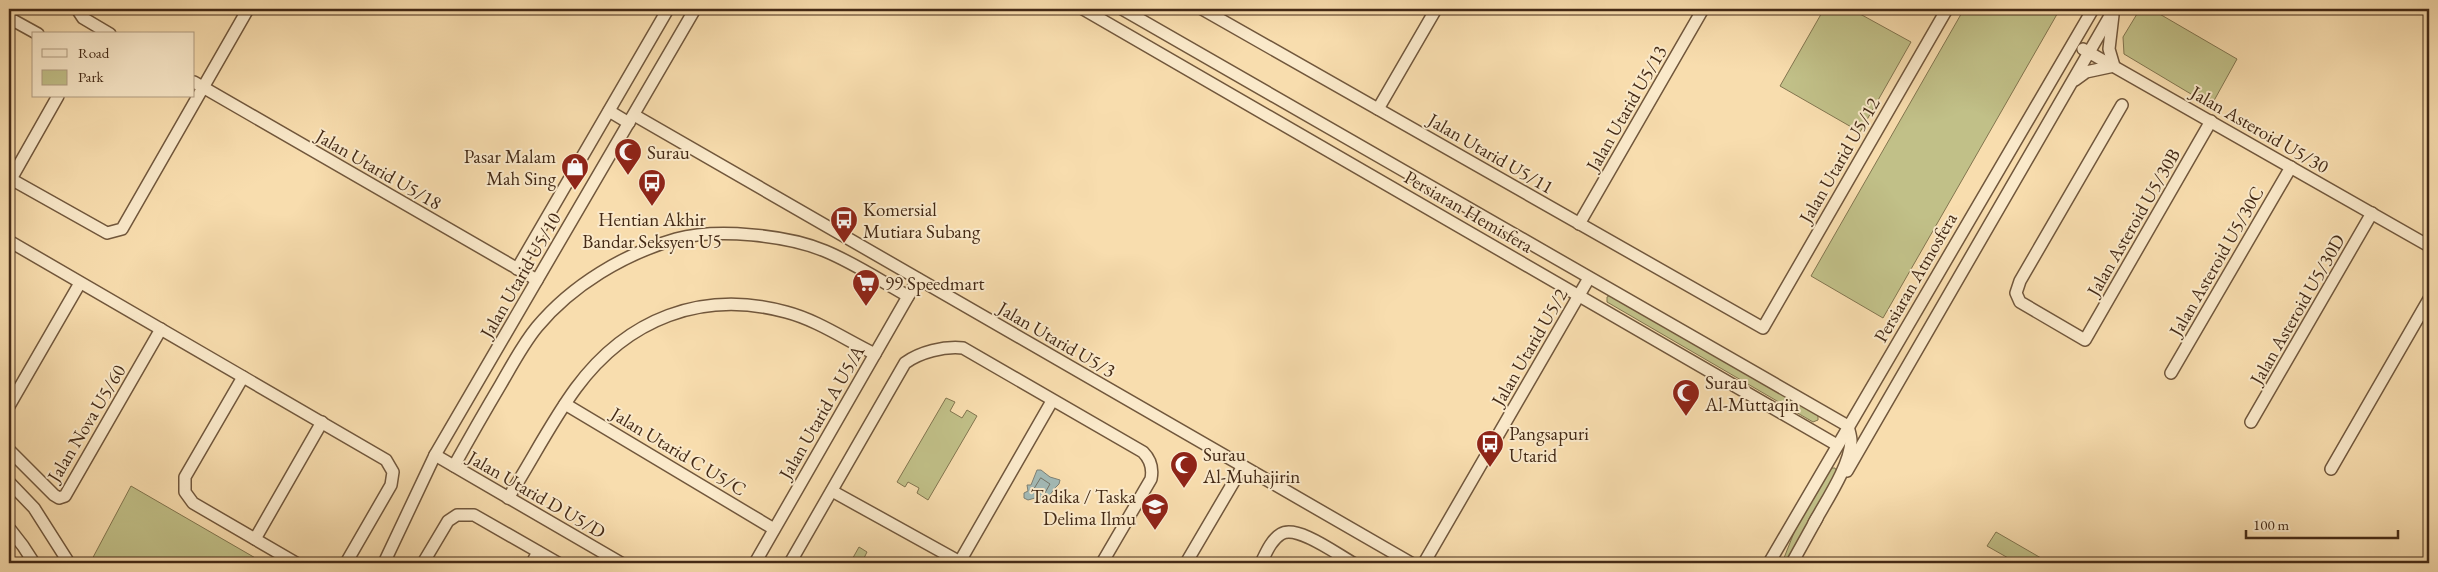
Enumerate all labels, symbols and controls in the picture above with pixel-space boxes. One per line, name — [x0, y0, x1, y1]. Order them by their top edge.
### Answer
legend — [32, 32, 195, 98]
street label: Jalan Utarid U5/13 — [1579, 41, 1673, 177]
text: Road — [78, 43, 110, 62]
text: Park — [78, 67, 105, 86]
street label: Jalan Asteroid U5/30 — [2184, 79, 2333, 179]
street label: Jalan Utarid U5/12 — [1792, 93, 1886, 229]
street label: Jalan Utarid U5/11 — [1422, 106, 1558, 200]
street label: Jalan Utarid U5/18 — [310, 122, 446, 216]
mosque icon: Surau — [613, 137, 643, 176]
place label: Surau — [647, 140, 690, 165]
place label: Pasar Malam Mah Sing — [464, 144, 557, 191]
street label: Jalan Asteroid U5/30B — [2080, 144, 2186, 302]
shop icon: Pasar Malam Mah Sing — [560, 152, 590, 191]
street label: Persiaran Hemisfera — [1400, 164, 1538, 259]
bus stop icon: Hentian Akhir Bandar Seksyen U5 — [637, 168, 667, 207]
street label: Jalan Asteroid U5/30C — [2162, 182, 2269, 342]
place label: Komersial Mutiara Subang — [863, 197, 981, 244]
bus stop icon: Komersial Mutiara Subang — [829, 205, 859, 244]
place label: Hentian Akhir Bandar Seksyen U5 — [582, 207, 722, 254]
street label: Jalan Utarid U5/10 — [473, 208, 567, 344]
street label: Persiaran Atmosfera — [1868, 208, 1963, 347]
street label: Jalan Asteroid U5/30D — [2243, 229, 2351, 391]
supermarket icon: 99 Speedmart — [851, 268, 881, 307]
place label: 99 Speedmart — [885, 271, 984, 296]
street label: Jalan Utarid U5/2 — [1485, 284, 1573, 412]
street label: Jalan Utarid U5/3 — [992, 295, 1120, 383]
street label: Jalan Utarid A U5/A — [772, 340, 870, 486]
street label: Jalan Nova U5/60 — [41, 360, 131, 488]
place label: Surau Al-Muttaqin — [1704, 370, 1799, 417]
mosque icon: Surau Al-Muttaqin — [1671, 378, 1701, 417]
street label: Jalan Utarid C U5/C — [605, 400, 751, 502]
place label: Pangsapuri Utarid — [1509, 421, 1589, 468]
bus stop icon: Pangsapuri Utarid — [1475, 429, 1505, 468]
place label: Surau Al-Muhajirin — [1202, 442, 1300, 489]
street label: Jalan Utarid D U5/D — [462, 444, 610, 544]
mosque icon: Surau Al-Muhajirin — [1169, 450, 1199, 489]
place label: Tadika / Taska Delima Ilmu — [1031, 484, 1136, 531]
school or university icon: Tadika / Taska Delima Ilmu — [1140, 492, 1170, 531]
scale bar — [2246, 507, 2398, 539]
text: 100 m — [2253, 515, 2290, 534]

